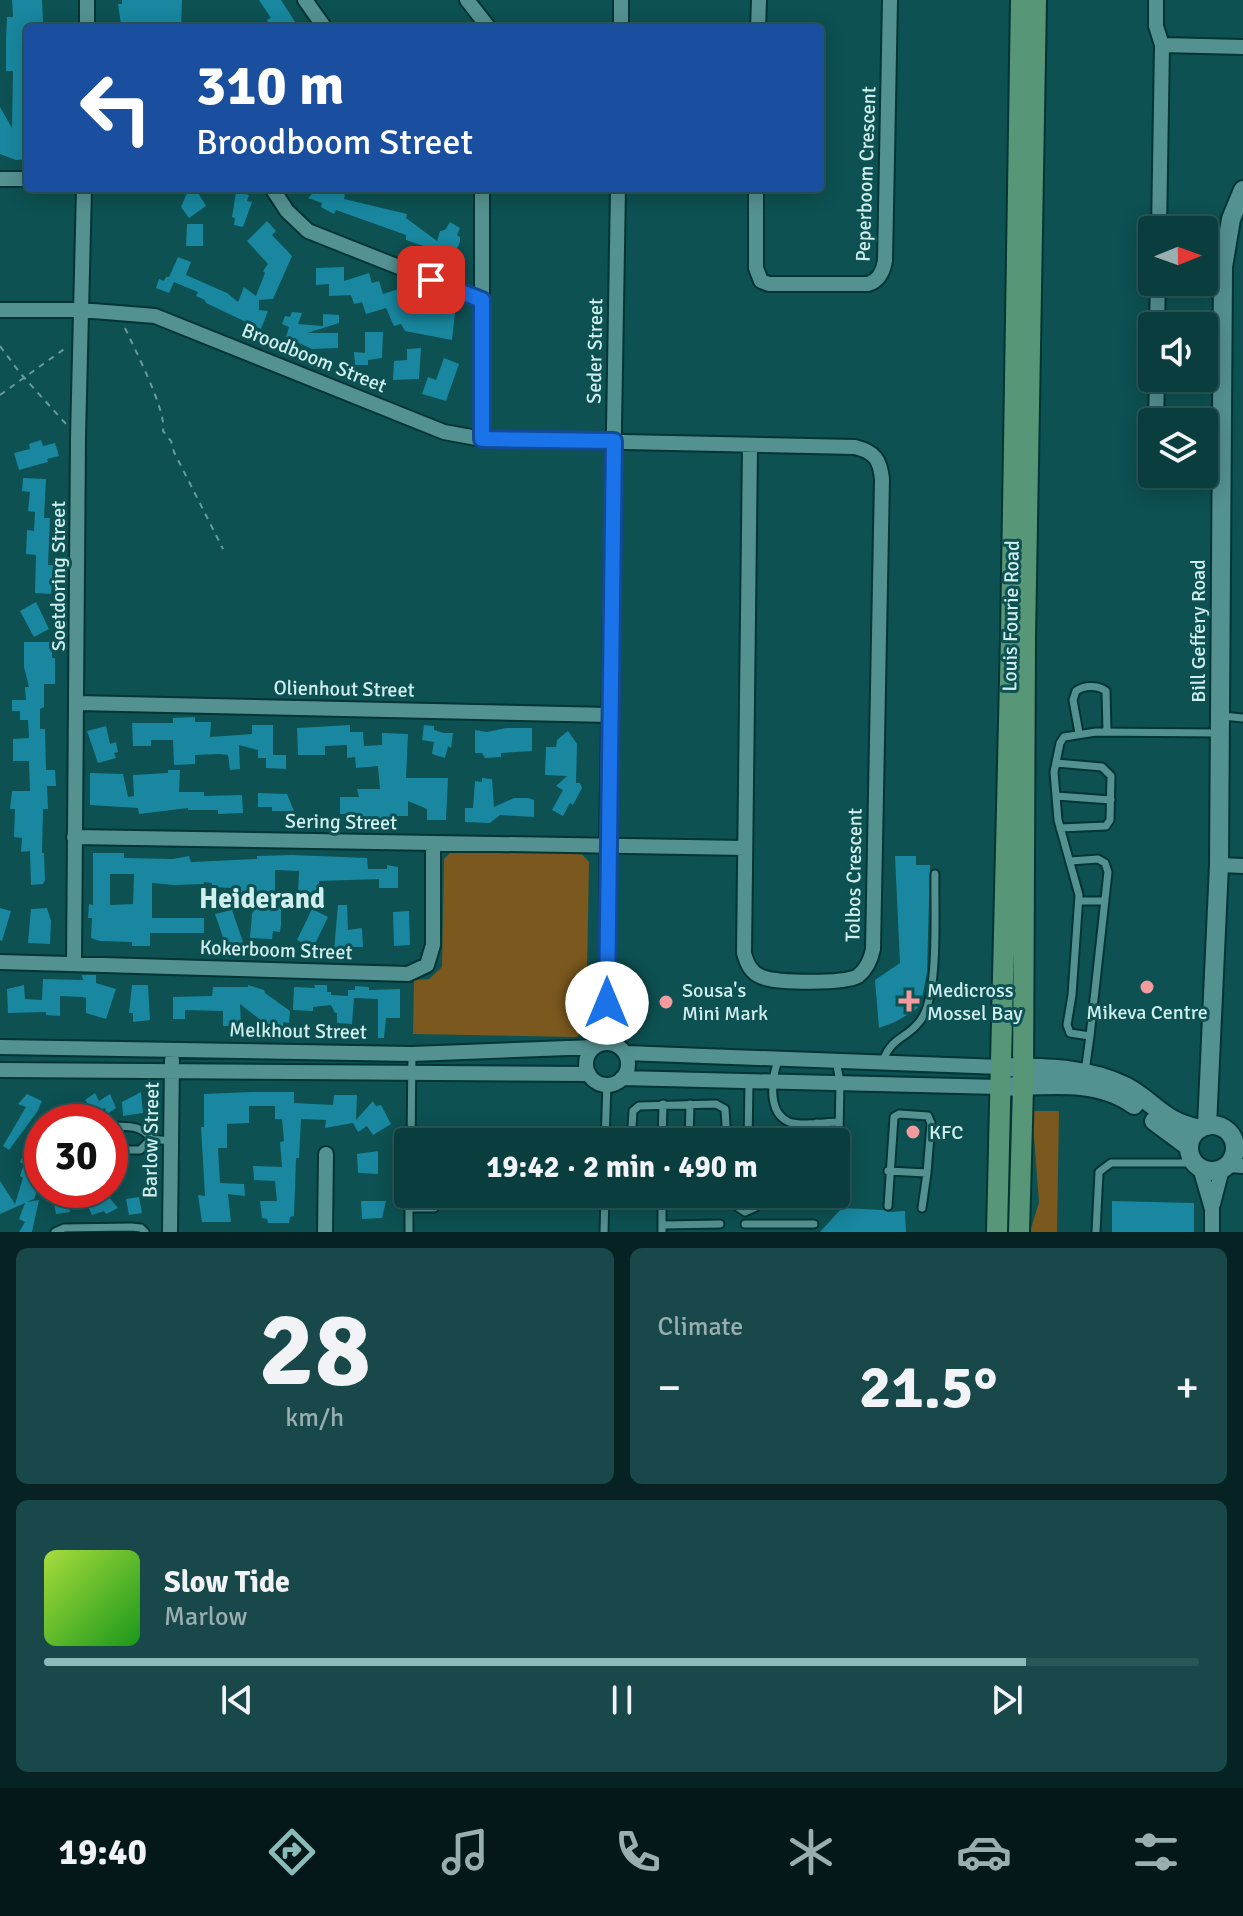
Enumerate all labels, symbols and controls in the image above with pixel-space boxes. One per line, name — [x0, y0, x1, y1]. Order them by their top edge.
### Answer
text: 310 m — [196, 51, 344, 120]
icon: left — [64, 56, 168, 160]
street label: Peperboom Crescent — [850, 86, 882, 262]
text: Broodboom Street — [196, 120, 473, 165]
north arrow — [1138, 216, 1218, 296]
map controls — [1138, 216, 1218, 488]
pin — [397, 246, 465, 314]
icon: arrive — [409, 258, 453, 302]
street label: Seder Street — [582, 298, 608, 404]
button: sound — [1138, 312, 1218, 392]
street label: Broodboom Street — [238, 318, 390, 398]
button: layers — [1138, 408, 1218, 488]
street label: Soetdoring Street — [46, 501, 71, 651]
street label: Louis Fourie Road — [997, 540, 1025, 692]
street label: Bill Geffery Road — [1186, 559, 1211, 703]
street label: Olienhout Street — [273, 675, 415, 703]
street label: Tolbos Crescent — [840, 808, 868, 942]
street label: Sering Street — [285, 809, 397, 835]
district label: Heiderand — [199, 882, 325, 916]
street label: Kokerboom Street — [199, 935, 353, 965]
position arrow — [565, 961, 649, 1045]
place label: Sousa's Mini Mark — [682, 978, 768, 1026]
place label: Medicross Mossel Bay — [927, 978, 1023, 1026]
marker: Mikeva Centre — [1138, 978, 1156, 996]
marker: Medicross Mossel Bay — [898, 990, 920, 1012]
marker: Sousa's Mini Mark — [657, 993, 675, 1011]
place label: Mikeva Centre — [1086, 1000, 1208, 1025]
street label: Melkhout Street — [229, 1017, 367, 1045]
street label: Barlow Street — [137, 1082, 165, 1198]
speed limit sign: 30 — [24, 1104, 128, 1208]
place label: KFC — [929, 1120, 963, 1145]
marker: KFC — [904, 1123, 922, 1141]
text: 19:42 · 2 min · 490 m — [486, 1149, 758, 1186]
text: 28 — [259, 1286, 371, 1414]
text: Climate — [658, 1311, 743, 1343]
text: 21.5° — [859, 1351, 997, 1425]
text: − — [658, 1361, 681, 1415]
text: + — [1175, 1361, 1199, 1415]
text: km/h — [285, 1402, 344, 1434]
text: Slow Tide — [164, 1564, 290, 1601]
text: Marlow — [164, 1601, 247, 1633]
icon: previous — [215, 1678, 259, 1722]
icon: pause — [600, 1678, 644, 1722]
icon: next — [985, 1678, 1029, 1722]
icon: directions — [264, 1824, 320, 1880]
icon: music — [437, 1824, 493, 1880]
icon: phone — [610, 1824, 666, 1880]
icon: climate — [783, 1824, 839, 1880]
icon: car — [956, 1824, 1012, 1880]
icon: filters — [1128, 1824, 1184, 1880]
text: 19:40 — [58, 1830, 147, 1875]

